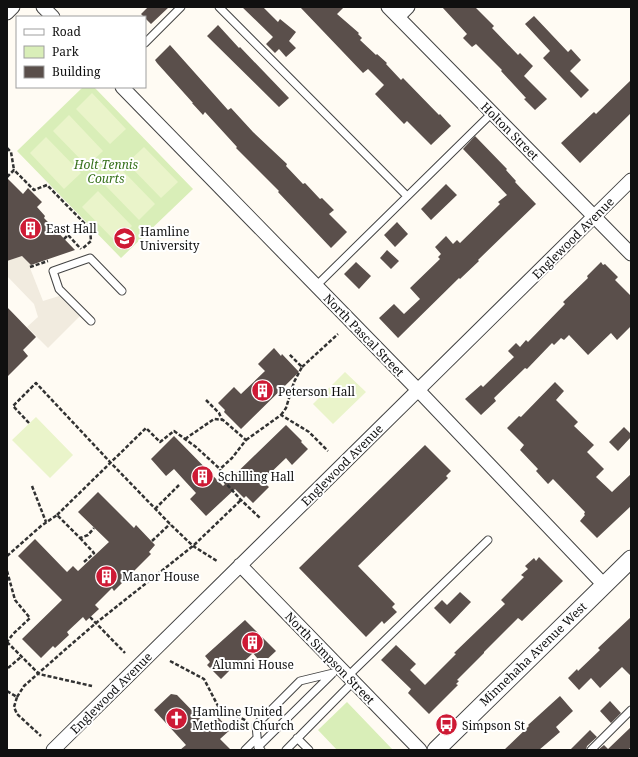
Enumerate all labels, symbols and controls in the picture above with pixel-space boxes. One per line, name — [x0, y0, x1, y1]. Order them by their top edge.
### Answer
legend — [16, 16, 146, 88]
text: Road — [52, 23, 82, 40]
text: Park — [52, 43, 80, 60]
text: Building — [52, 63, 101, 80]
street label: Holton Street — [477, 98, 543, 164]
park label: Holt Tennis Courts — [73, 156, 138, 187]
street label: Englewood Avenue — [528, 193, 618, 283]
building icon: East Hall — [17, 215, 43, 241]
place label: East Hall — [46, 220, 97, 237]
place label: Hamline University — [140, 223, 200, 254]
school or university icon: Hamline University — [112, 225, 138, 251]
street label: North Pascal Street — [320, 290, 408, 380]
building icon: Peterson Hall — [249, 378, 275, 404]
place label: Peterson Hall — [278, 383, 355, 400]
street label: Englewood Avenue — [297, 420, 387, 510]
building icon: Schilling Hall — [189, 463, 215, 489]
place label: Schilling Hall — [218, 468, 294, 485]
building icon: Manor House — [93, 563, 119, 589]
place label: Manor House — [122, 568, 199, 585]
street label: Minnehaha Avenue West — [476, 598, 590, 710]
street label: North Simpson Street — [281, 608, 379, 708]
building icon: Alumni House — [240, 630, 266, 656]
street label: Englewood Avenue — [66, 648, 156, 738]
place label: Alumni House — [212, 656, 294, 673]
place label: Hamline United Methodist Church — [192, 703, 295, 734]
church icon: Hamline United Methodist Church — [163, 705, 189, 731]
bus stop icon: Simpson St — [434, 712, 460, 738]
place label: Simpson St — [462, 717, 525, 734]

